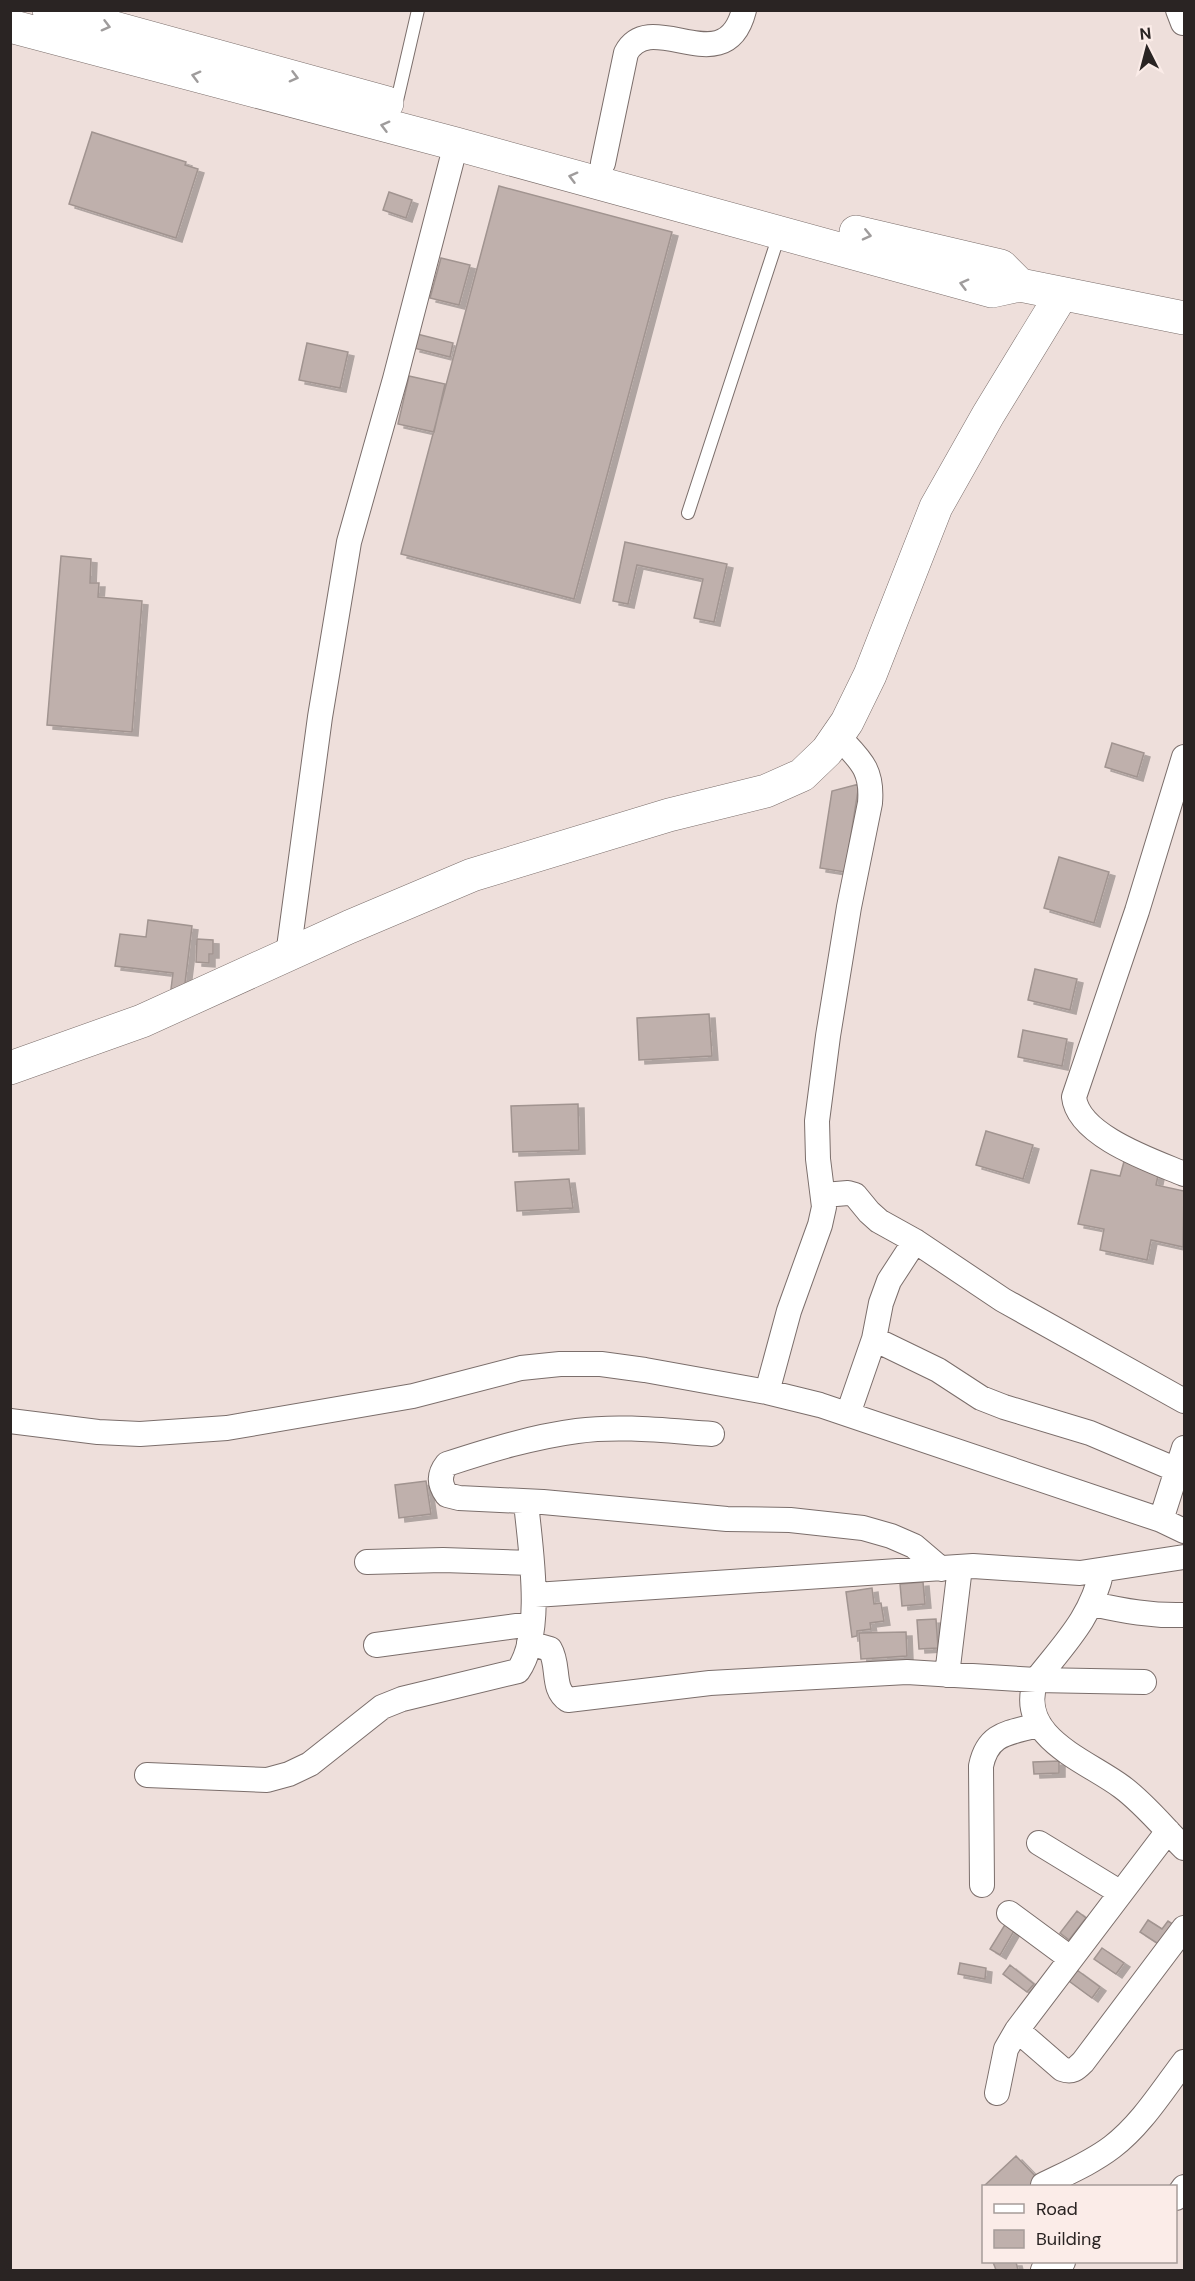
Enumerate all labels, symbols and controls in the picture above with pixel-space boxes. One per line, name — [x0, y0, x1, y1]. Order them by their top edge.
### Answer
one-way arrow — [101, 18, 111, 31]
north arrow — [1117, 18, 1177, 78]
text: N — [1139, 23, 1152, 45]
one-way arrow — [192, 70, 202, 83]
one-way arrow — [288, 70, 299, 82]
one-way arrow — [380, 120, 390, 133]
one-way arrow — [568, 171, 578, 184]
one-way arrow — [861, 227, 871, 240]
one-way arrow — [959, 278, 969, 291]
legend — [982, 2185, 1177, 2263]
text: Road — [1036, 2197, 1078, 2221]
text: Building — [1036, 2227, 1101, 2251]

